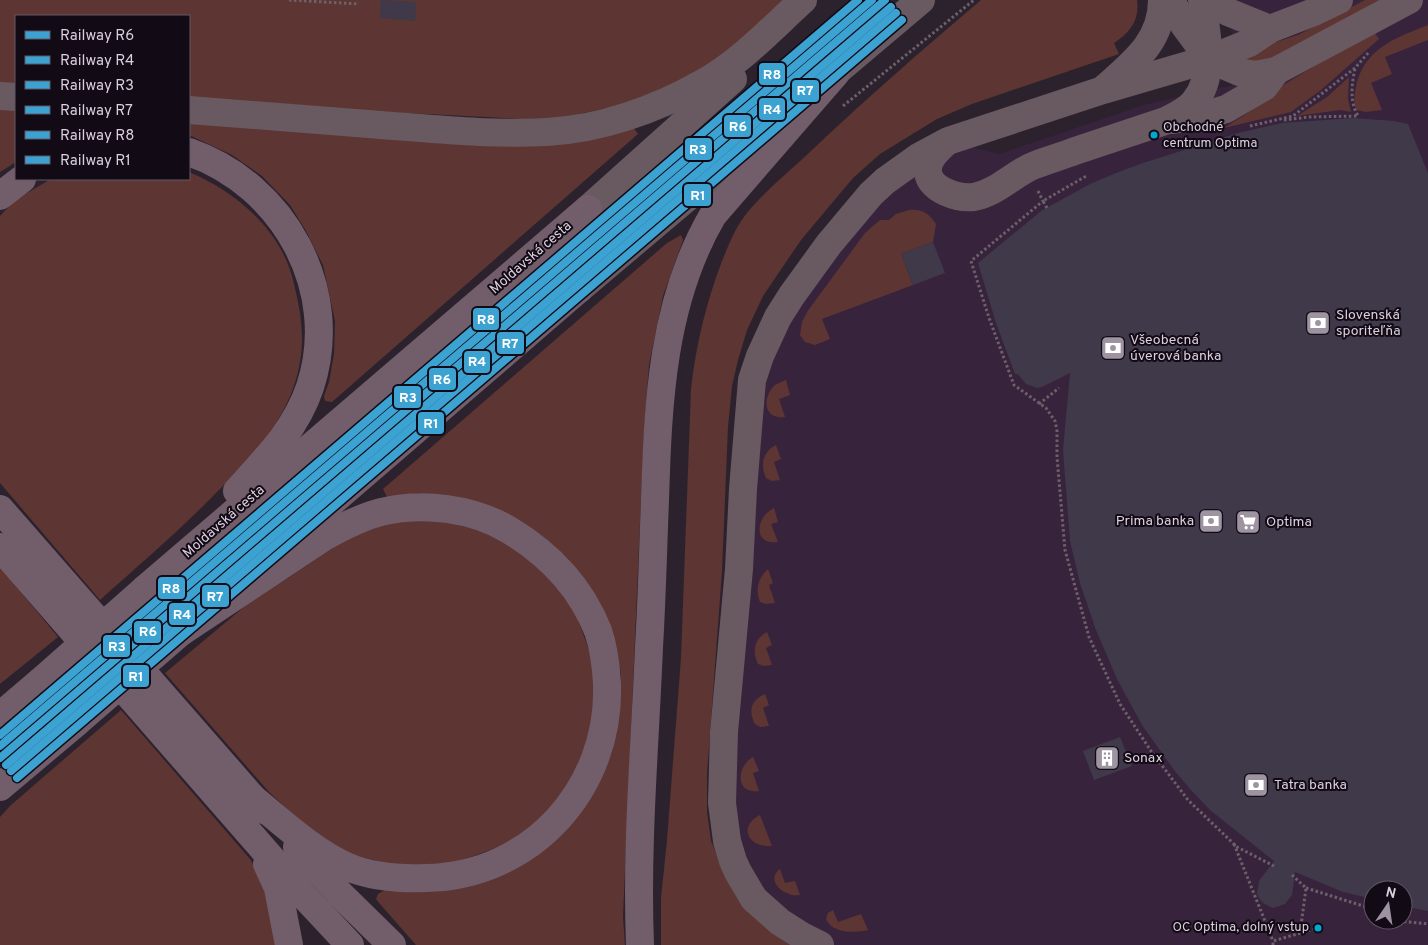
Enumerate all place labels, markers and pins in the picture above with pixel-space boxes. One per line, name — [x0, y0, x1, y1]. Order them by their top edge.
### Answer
place label: Obchodné centrum Optima — [1163, 120, 1257, 152]
marker: Obchodné centrum Optima — [1149, 130, 1159, 140]
place label: Slovenská sporiteľňa — [1336, 307, 1401, 340]
bank icon: Slovenská sporiteľňa — [1305, 310, 1331, 336]
place label: Všeobecná úverová banka — [1130, 332, 1221, 365]
bank icon: Všeobecná úverová banka — [1100, 335, 1126, 361]
bank icon: Prima banka — [1198, 508, 1224, 534]
supermarket icon: Optima — [1235, 509, 1261, 535]
place label: Prima banka — [1116, 513, 1194, 530]
place label: Optima — [1266, 514, 1312, 531]
building icon: Sonax — [1094, 745, 1120, 771]
place label: Sonax — [1124, 750, 1163, 767]
bank icon: Tatra banka — [1243, 772, 1269, 798]
place label: Tatra banka — [1274, 777, 1347, 794]
place label: OC Optima, dolný vstup — [1172, 920, 1309, 936]
marker: OC Optima, dolný vstup — [1313, 923, 1323, 933]

